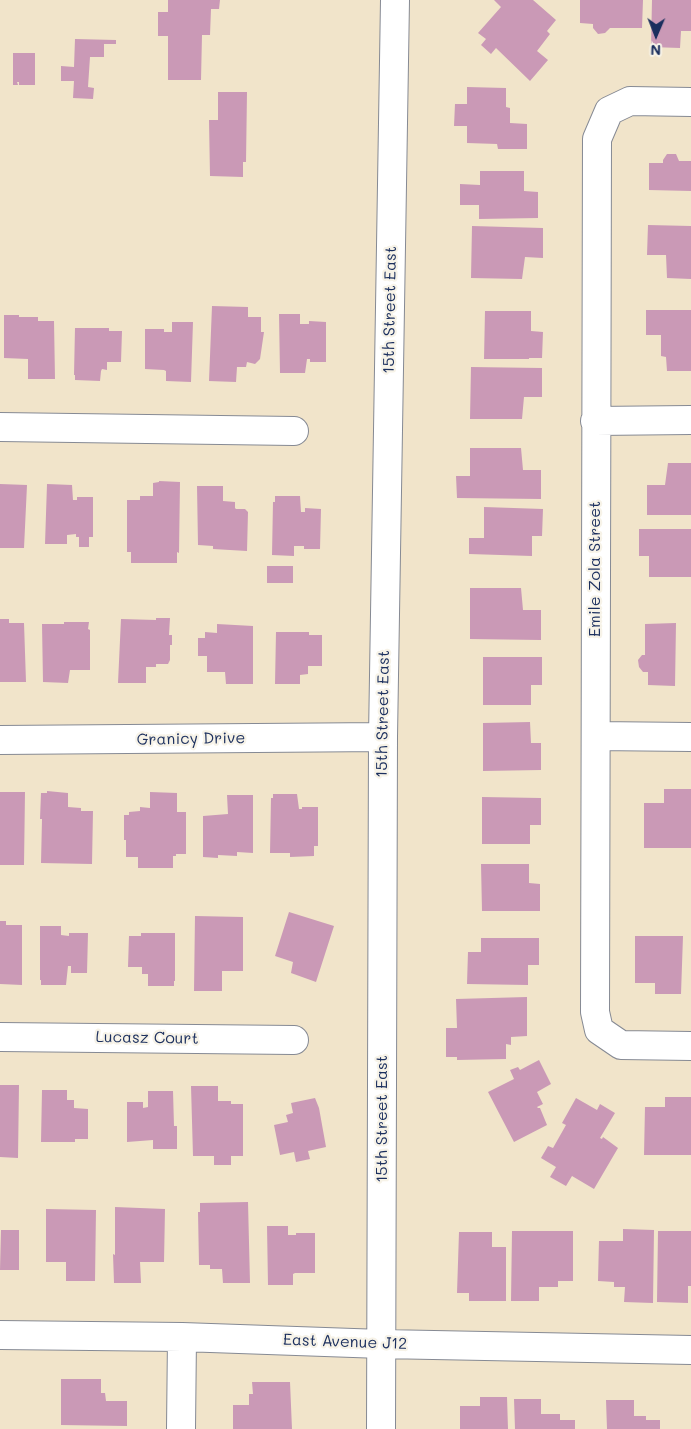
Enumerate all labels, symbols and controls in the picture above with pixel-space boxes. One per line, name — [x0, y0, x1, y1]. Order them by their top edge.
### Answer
north arrow — [631, 10, 681, 60]
text: N — [650, 41, 661, 60]
street label: 15th Street East — [379, 246, 401, 374]
street label: Emile Zola Street — [585, 501, 605, 637]
street label: 15th Street East — [372, 650, 394, 778]
street label: Granicy Drive — [136, 728, 246, 750]
street label: Lucasz Court — [95, 1028, 199, 1048]
street label: 15th Street East — [372, 1055, 392, 1183]
street label: East Avenue J12 — [283, 1330, 407, 1354]

